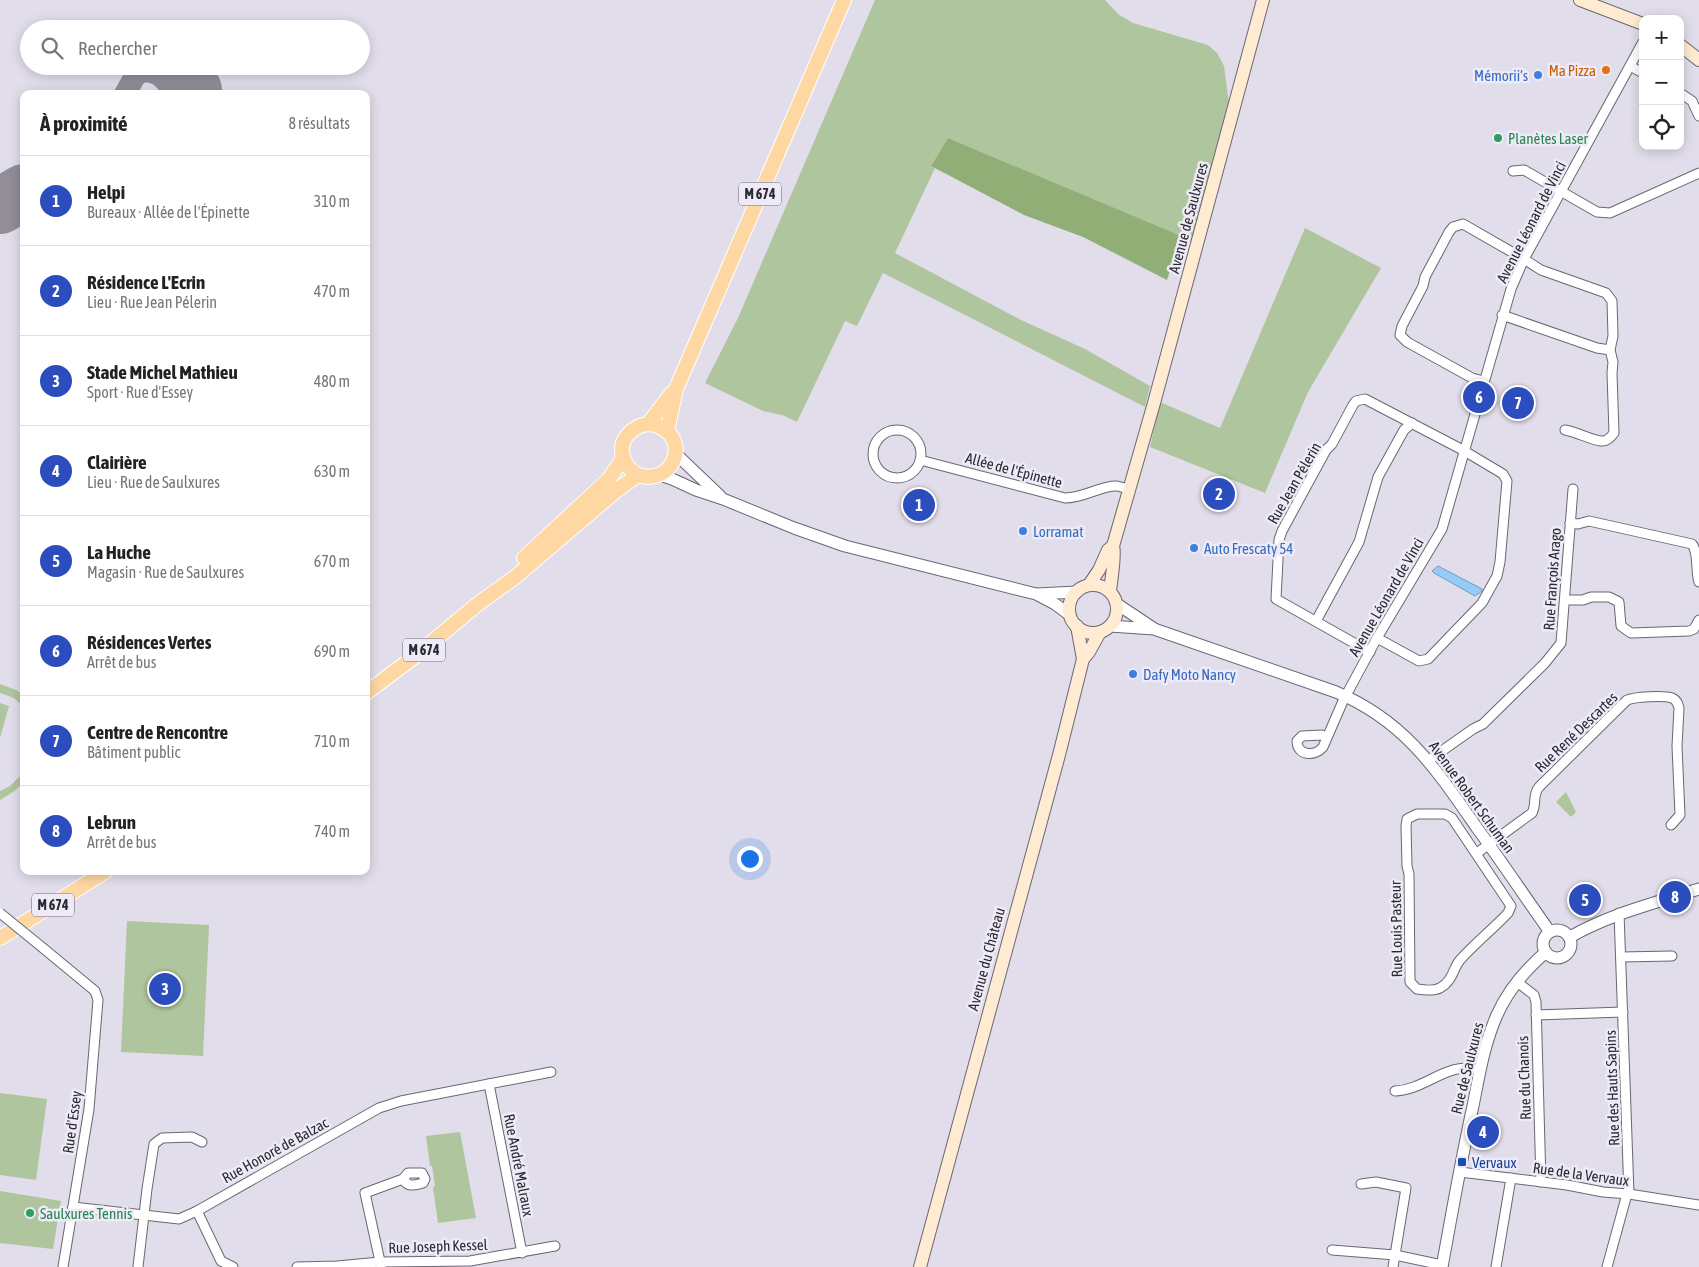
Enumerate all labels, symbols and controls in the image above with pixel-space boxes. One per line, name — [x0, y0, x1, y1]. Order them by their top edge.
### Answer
map controls — [1639, 15, 1684, 150]
button: + — [1639, 15, 1684, 60]
search box — [20, 20, 370, 75]
icon: search — [38, 34, 66, 62]
text: Rechercher — [78, 37, 157, 59]
button: − — [1639, 60, 1684, 105]
place label: Ma Pizza — [1549, 62, 1596, 79]
marker: Ma Pizza — [1600, 64, 1612, 76]
place label: Mémorii’s — [1474, 67, 1528, 84]
marker: Mémorii’s — [1532, 69, 1544, 81]
button: locate — [1639, 105, 1684, 150]
text: À proximité — [40, 111, 128, 135]
text: 8 résultats — [288, 114, 350, 132]
place label: Planètes Laser — [1508, 130, 1589, 147]
marker: Planètes Laser — [1492, 132, 1504, 144]
street label: Avenue Léonard de Vinci — [1493, 158, 1569, 286]
street label: Avenue de Saulxures — [1165, 161, 1211, 275]
text: Helpi — [87, 181, 125, 203]
road number: M 674 — [739, 182, 781, 205]
text: 1 — [52, 192, 60, 210]
text: 310 m — [314, 192, 350, 210]
text: Bureaux · Allée de l'Épinette — [87, 203, 250, 221]
text: Résidence L'Ecrin — [87, 271, 205, 293]
text: 2 — [52, 282, 60, 300]
text: 470 m — [314, 282, 350, 300]
text: Lieu · Rue Jean Pélerin — [87, 293, 217, 311]
text: Stade Michel Mathieu — [87, 361, 238, 383]
text: 3 — [52, 372, 60, 390]
text: 480 m — [314, 372, 350, 390]
pin: 6 — [1463, 378, 1495, 416]
text: Sport · Rue d'Essey — [87, 383, 193, 401]
pin: 7 — [1502, 384, 1534, 422]
street label: Rue Jean Pélerin — [1264, 439, 1324, 527]
street label: Allée de l'Épinette — [964, 449, 1064, 491]
text: Clairière — [87, 451, 147, 473]
text: 4 — [52, 462, 60, 480]
text: 630 m — [314, 462, 350, 480]
text: Lieu · Rue de Saulxures — [87, 473, 220, 491]
pin: 2 — [1203, 475, 1235, 513]
pin: 1 — [903, 486, 935, 524]
place label: Lorramat — [1033, 523, 1083, 540]
marker: Lorramat — [1017, 525, 1029, 537]
street label: Rue François Arago — [1540, 527, 1564, 631]
street label: Avenue Léonard de Vinci — [1345, 535, 1427, 659]
place label: Auto Frescaty 54 — [1204, 540, 1293, 557]
text: La Huche — [87, 541, 151, 563]
marker: Auto Frescaty 54 — [1188, 542, 1200, 554]
text: 5 — [52, 552, 60, 570]
text: 670 m — [314, 552, 350, 570]
text: Magasin · Rue de Saulxures — [87, 563, 244, 581]
text: Résidences Vertes — [87, 631, 211, 653]
road number: M 674 — [403, 638, 445, 662]
text: 6 — [52, 642, 60, 660]
text: 690 m — [314, 642, 350, 660]
text: Arrêt de bus — [87, 653, 156, 671]
place label: Dafy Moto Nancy — [1143, 666, 1236, 683]
marker: Dafy Moto Nancy — [1127, 668, 1139, 680]
street label: Rue René Descartes — [1531, 688, 1621, 776]
text: Centre de Rencontre — [87, 721, 228, 743]
text: 7 — [52, 732, 60, 750]
text: 710 m — [314, 732, 350, 750]
street label: Avenue Robert Schuman — [1426, 738, 1518, 856]
text: Bâtiment public — [87, 743, 180, 761]
text: Lebrun — [87, 811, 136, 833]
text: 8 — [52, 822, 60, 840]
text: 740 m — [314, 822, 350, 840]
text: Arrêt de bus — [87, 833, 156, 851]
your location — [737, 846, 763, 872]
pin: 8 — [1659, 878, 1691, 916]
street label: Rue Louis Pasteur — [1387, 880, 1405, 977]
pin: 5 — [1569, 881, 1601, 919]
road number: M 674 — [32, 894, 74, 916]
street label: Avenue du Château — [964, 906, 1008, 1012]
pin: 3 — [149, 970, 181, 1008]
street label: Rue de Saulxures — [1447, 1020, 1487, 1116]
street label: Rue des Hauts Sapins — [1601, 1030, 1623, 1146]
street label: Rue du Chanois — [1514, 1036, 1534, 1120]
street label: Rue d'Essey — [59, 1090, 85, 1154]
street label: Rue André Malraux — [501, 1112, 537, 1218]
pin: 4 — [1467, 1113, 1499, 1151]
street label: Rue Honoré de Balzac — [219, 1114, 332, 1186]
place label: Vervaux — [1472, 1154, 1516, 1171]
marker: Vervaux — [1456, 1156, 1468, 1168]
street label: Rue de la Vervaux — [1532, 1159, 1630, 1189]
place label: Saulxures Tennis — [40, 1205, 132, 1222]
marker: Saulxures Tennis — [24, 1207, 36, 1219]
street label: Rue Joseph Kessel — [388, 1236, 488, 1256]

